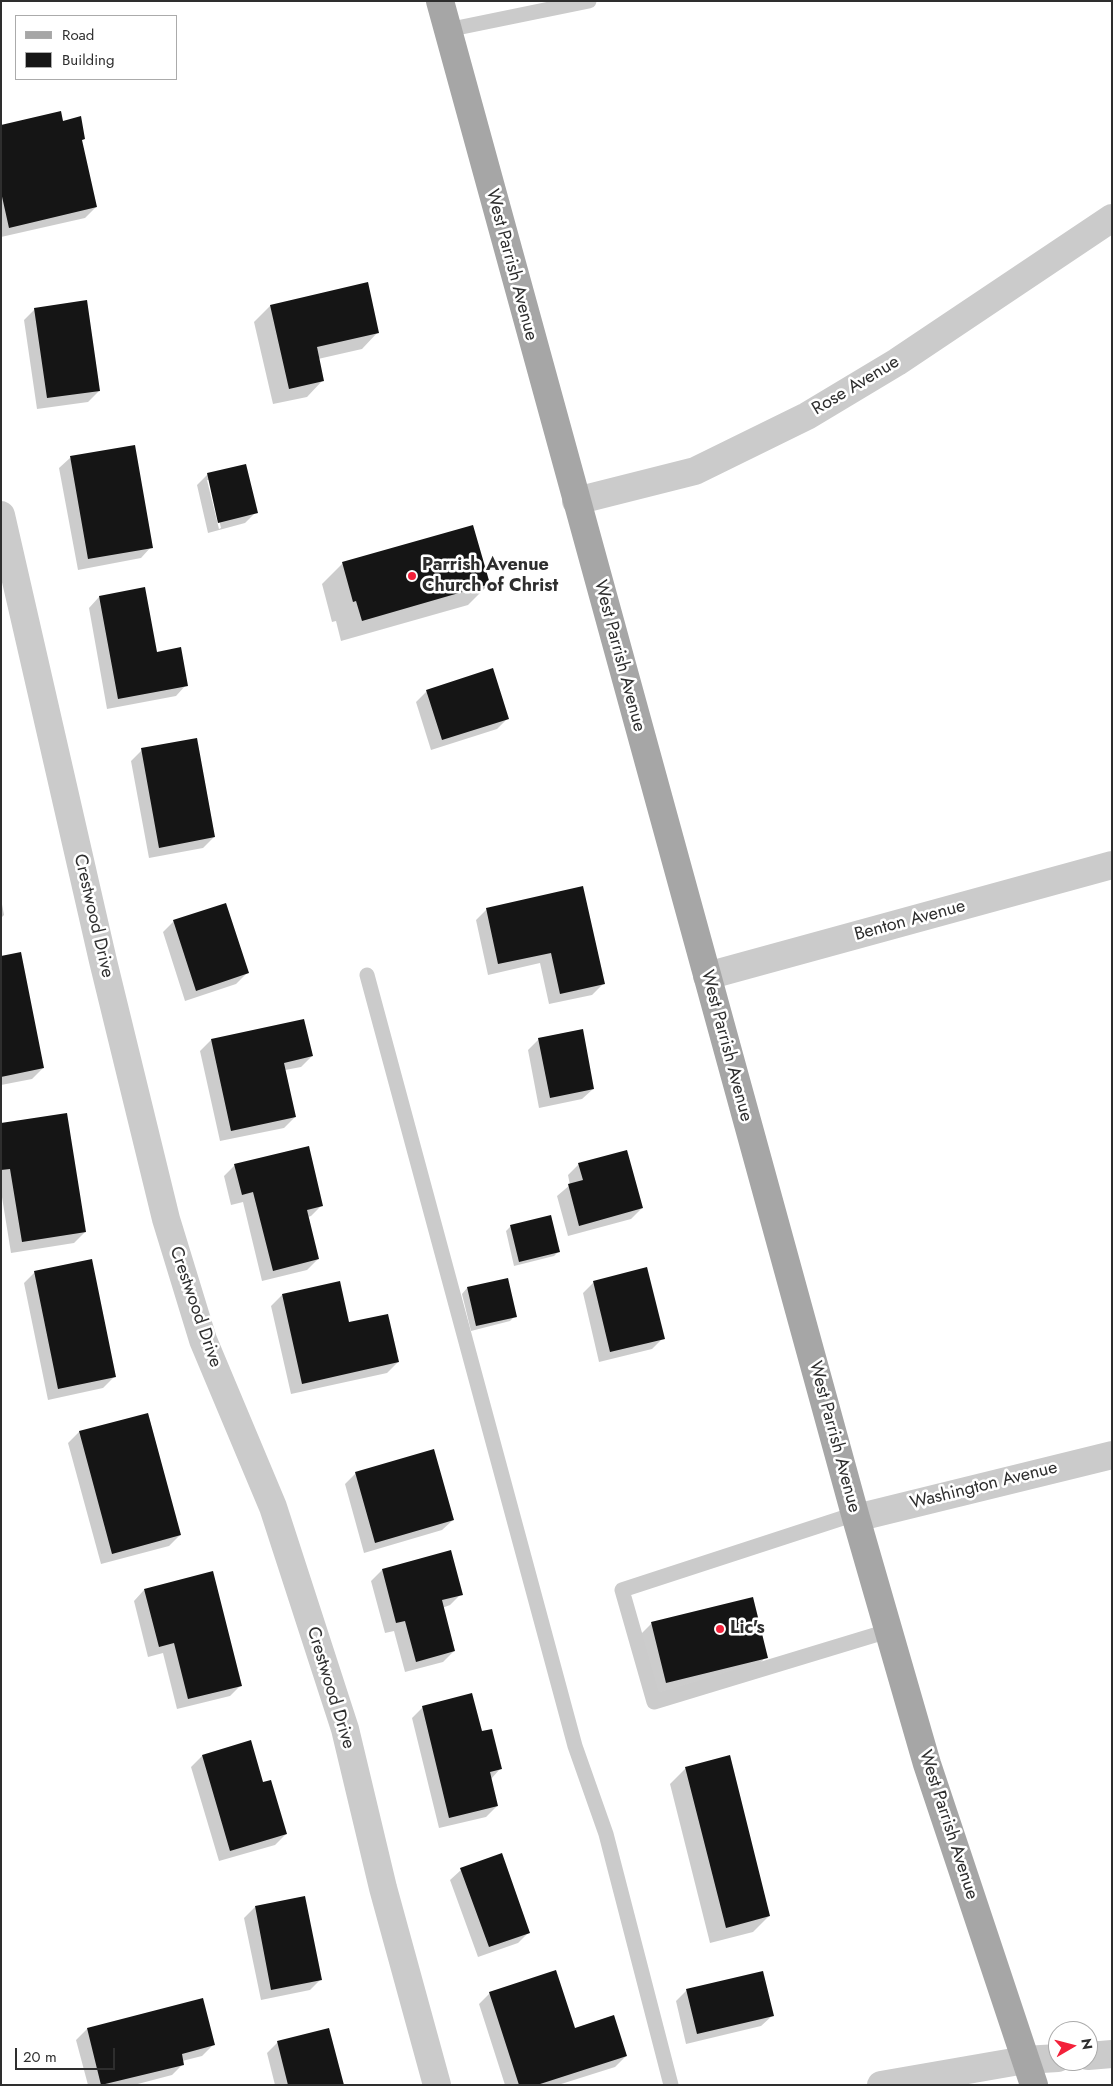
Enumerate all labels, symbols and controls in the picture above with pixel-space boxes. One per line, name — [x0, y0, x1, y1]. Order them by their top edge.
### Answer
legend — [15, 15, 178, 80]
text: Road — [62, 24, 94, 46]
text: Building — [62, 49, 114, 71]
street label: West Parrish Avenue — [480, 187, 542, 343]
street label: Rose Avenue — [808, 352, 904, 420]
place label: Parrish Avenue Church of Christ — [422, 555, 558, 598]
marker: Parrish Avenue Church of Christ — [406, 570, 418, 582]
street label: West Parrish Avenue — [588, 578, 650, 734]
street label: Crestwood Drive — [68, 852, 118, 980]
street label: Benton Avenue — [852, 896, 968, 946]
street label: West Parrish Avenue — [695, 968, 757, 1124]
street label: Crestwood Drive — [164, 1244, 226, 1370]
street label: West Parrish Avenue — [803, 1359, 865, 1515]
street label: Washington Avenue — [908, 1457, 1060, 1515]
place label: Lic's — [730, 1618, 765, 1640]
marker: Lic's — [714, 1623, 726, 1635]
street label: Crestwood Drive — [301, 1624, 359, 1752]
street label: West Parrish Avenue — [914, 1748, 982, 1902]
north arrow — [1048, 2021, 1098, 2071]
text: N — [1076, 2037, 1098, 2051]
scale bar — [18, 2038, 118, 2070]
text: 20 m — [23, 2046, 57, 2068]

